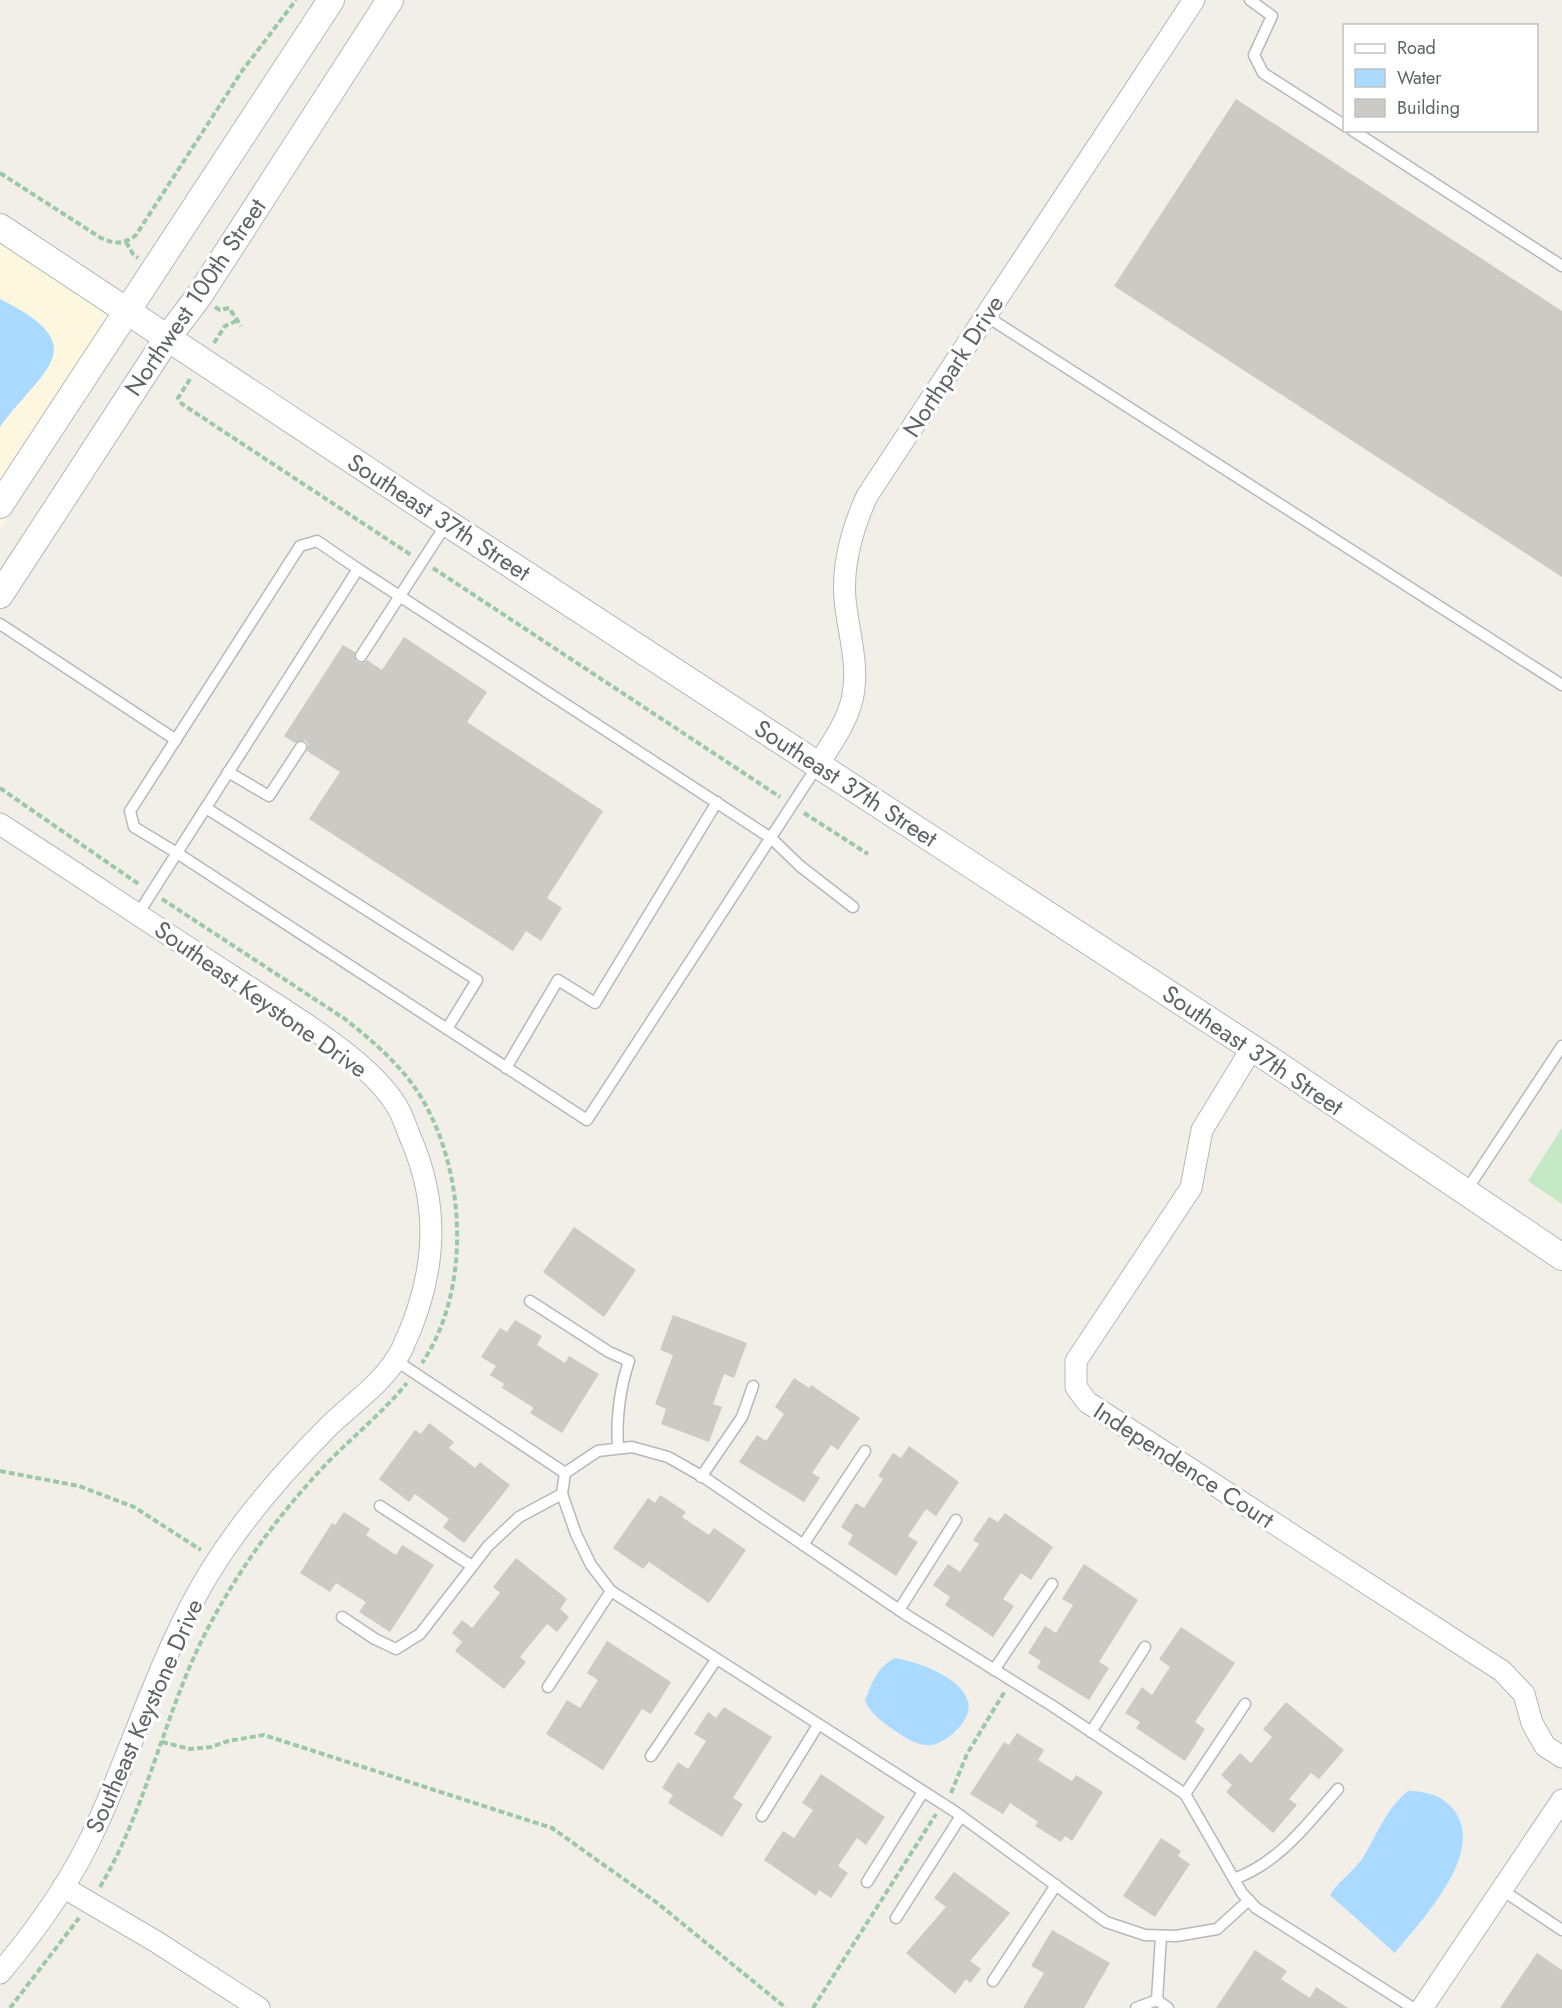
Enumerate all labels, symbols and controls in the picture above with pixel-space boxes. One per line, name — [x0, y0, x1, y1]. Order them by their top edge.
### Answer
legend — [1343, 24, 1538, 132]
text: Road — [1397, 35, 1436, 61]
text: Water — [1397, 65, 1442, 91]
text: Building — [1397, 95, 1460, 121]
street label: Northwest 100th Street — [116, 191, 274, 403]
street label: Northpark Drive — [894, 288, 1012, 444]
street label: Southeast 37th Street — [341, 445, 538, 590]
street label: Southeast 37th Street — [748, 711, 945, 856]
street label: Southeast Keystone Drive — [147, 912, 375, 1086]
street label: Southeast 37th Street — [1155, 976, 1351, 1124]
street label: Independence Court — [1087, 1393, 1281, 1537]
street label: Southeast Keystone Drive — [77, 1593, 211, 1839]

